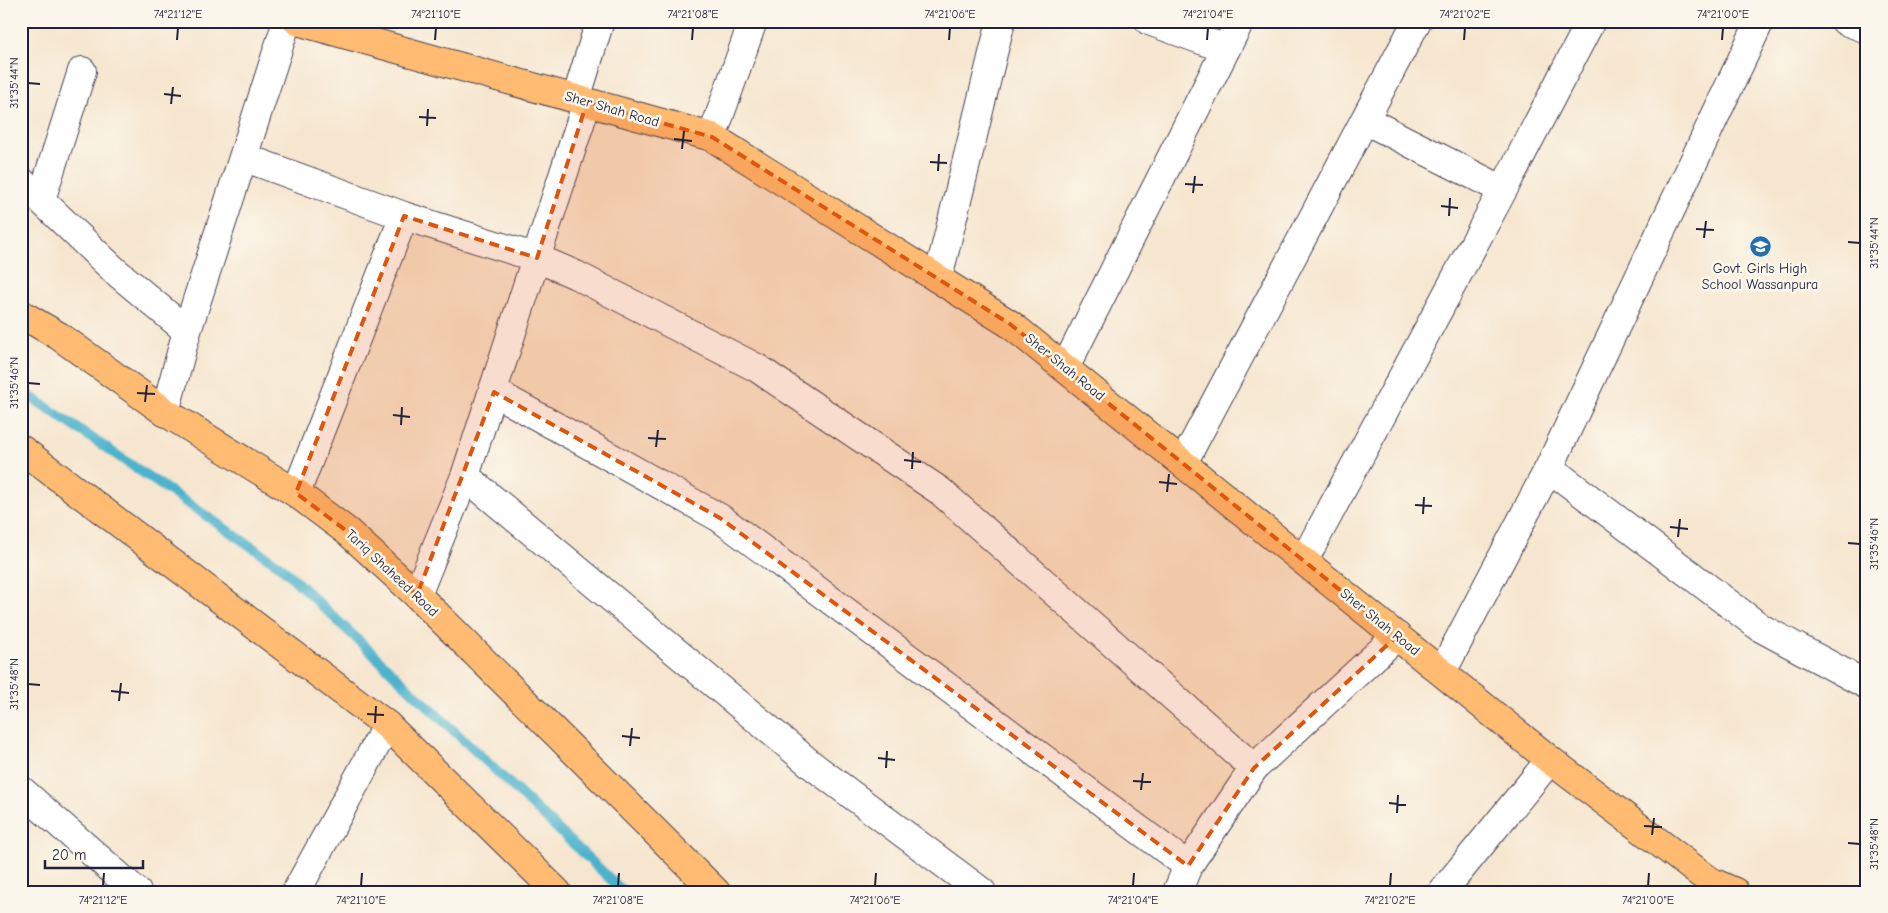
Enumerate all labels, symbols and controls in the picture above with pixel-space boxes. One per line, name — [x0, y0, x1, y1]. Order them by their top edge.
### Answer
text: 74°21'12"E — [154, 7, 202, 21]
text: 74°21'10"E — [411, 7, 461, 21]
text: 74°21'08"E — [668, 7, 718, 21]
text: 74°21'06"E — [924, 7, 976, 21]
text: 74°21'04"E — [1183, 7, 1233, 21]
text: 74°21'02"E — [1440, 7, 1491, 21]
text: 74°21'00"E — [1697, 7, 1749, 21]
text: 31°35'44"N — [7, 57, 21, 109]
street label: Sher Shah Road — [563, 87, 661, 131]
text: 31°35'44"N — [1867, 217, 1881, 269]
school or university icon: Govt. Girls High School Wassanpura — [1748, 234, 1772, 258]
place label: Govt. Girls High School Wassanpura — [1702, 260, 1818, 293]
street label: Sher Shah Road — [1022, 330, 1108, 404]
text: 31°35'46"N — [7, 357, 21, 409]
text: 31°35'46"N — [1867, 518, 1881, 570]
street label: Tariq Shaheed Road — [342, 526, 442, 620]
street label: Sher Shah Road — [1337, 585, 1423, 659]
text: 31°35'48"N — [7, 658, 21, 710]
text: 31°35'48"N — [1867, 818, 1881, 870]
scale bar — [45, 838, 142, 870]
text: 20 m — [52, 846, 86, 864]
text: 74°21'12"E — [79, 893, 127, 907]
text: 74°21'10"E — [336, 893, 386, 907]
text: 74°21'08"E — [593, 893, 643, 907]
text: 74°21'06"E — [849, 893, 901, 907]
text: 74°21'04"E — [1108, 893, 1158, 907]
text: 74°21'02"E — [1365, 893, 1416, 907]
text: 74°21'00"E — [1622, 893, 1674, 907]

